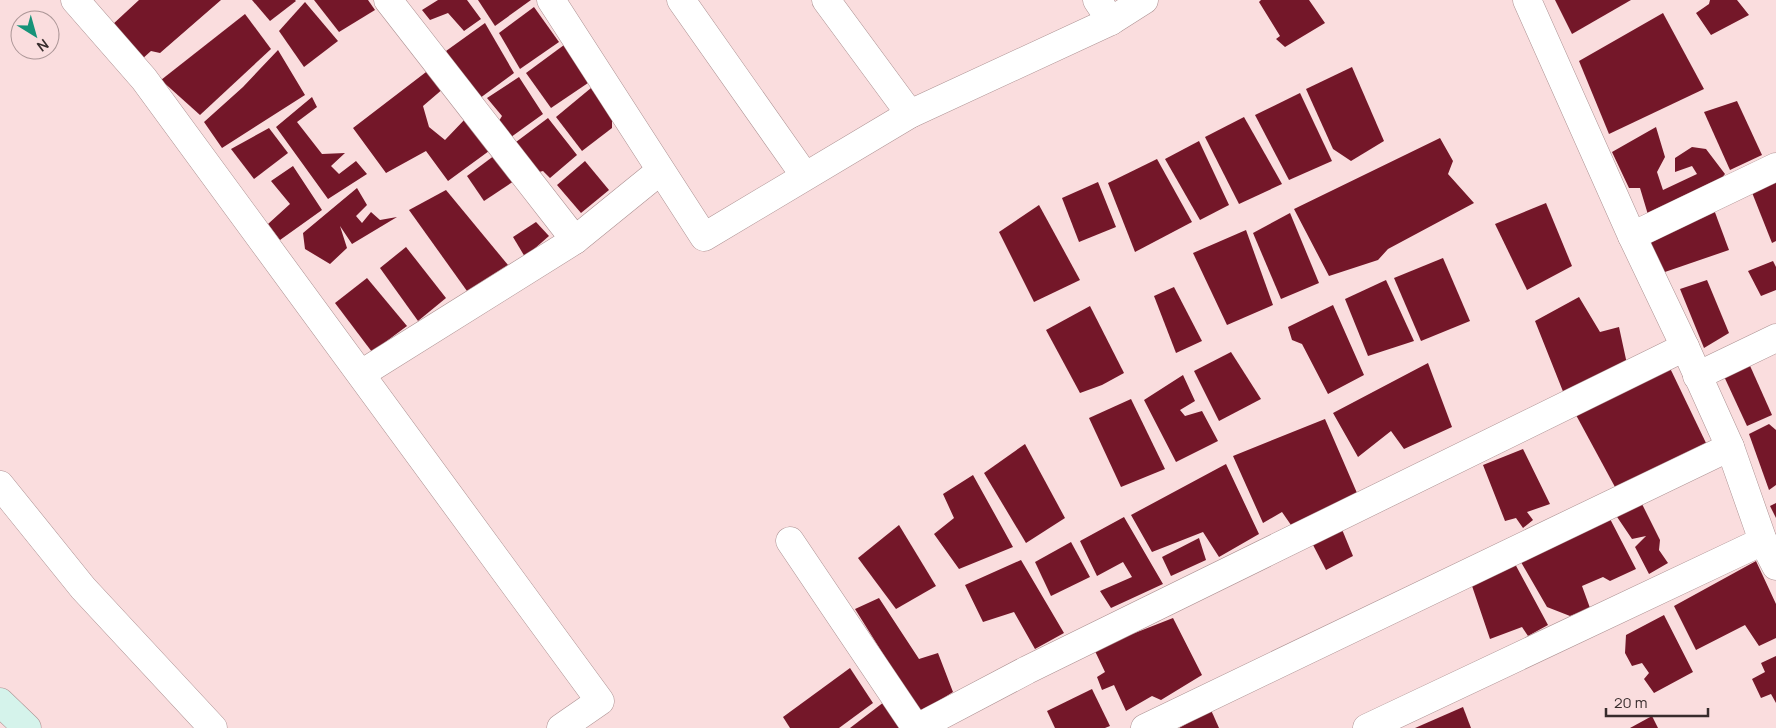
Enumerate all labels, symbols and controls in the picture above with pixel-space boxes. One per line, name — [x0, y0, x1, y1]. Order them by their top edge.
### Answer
north arrow — [10, 10, 60, 60]
text: N — [33, 35, 53, 56]
scale bar — [1606, 686, 1708, 718]
text: 20 m — [1614, 692, 1647, 713]

